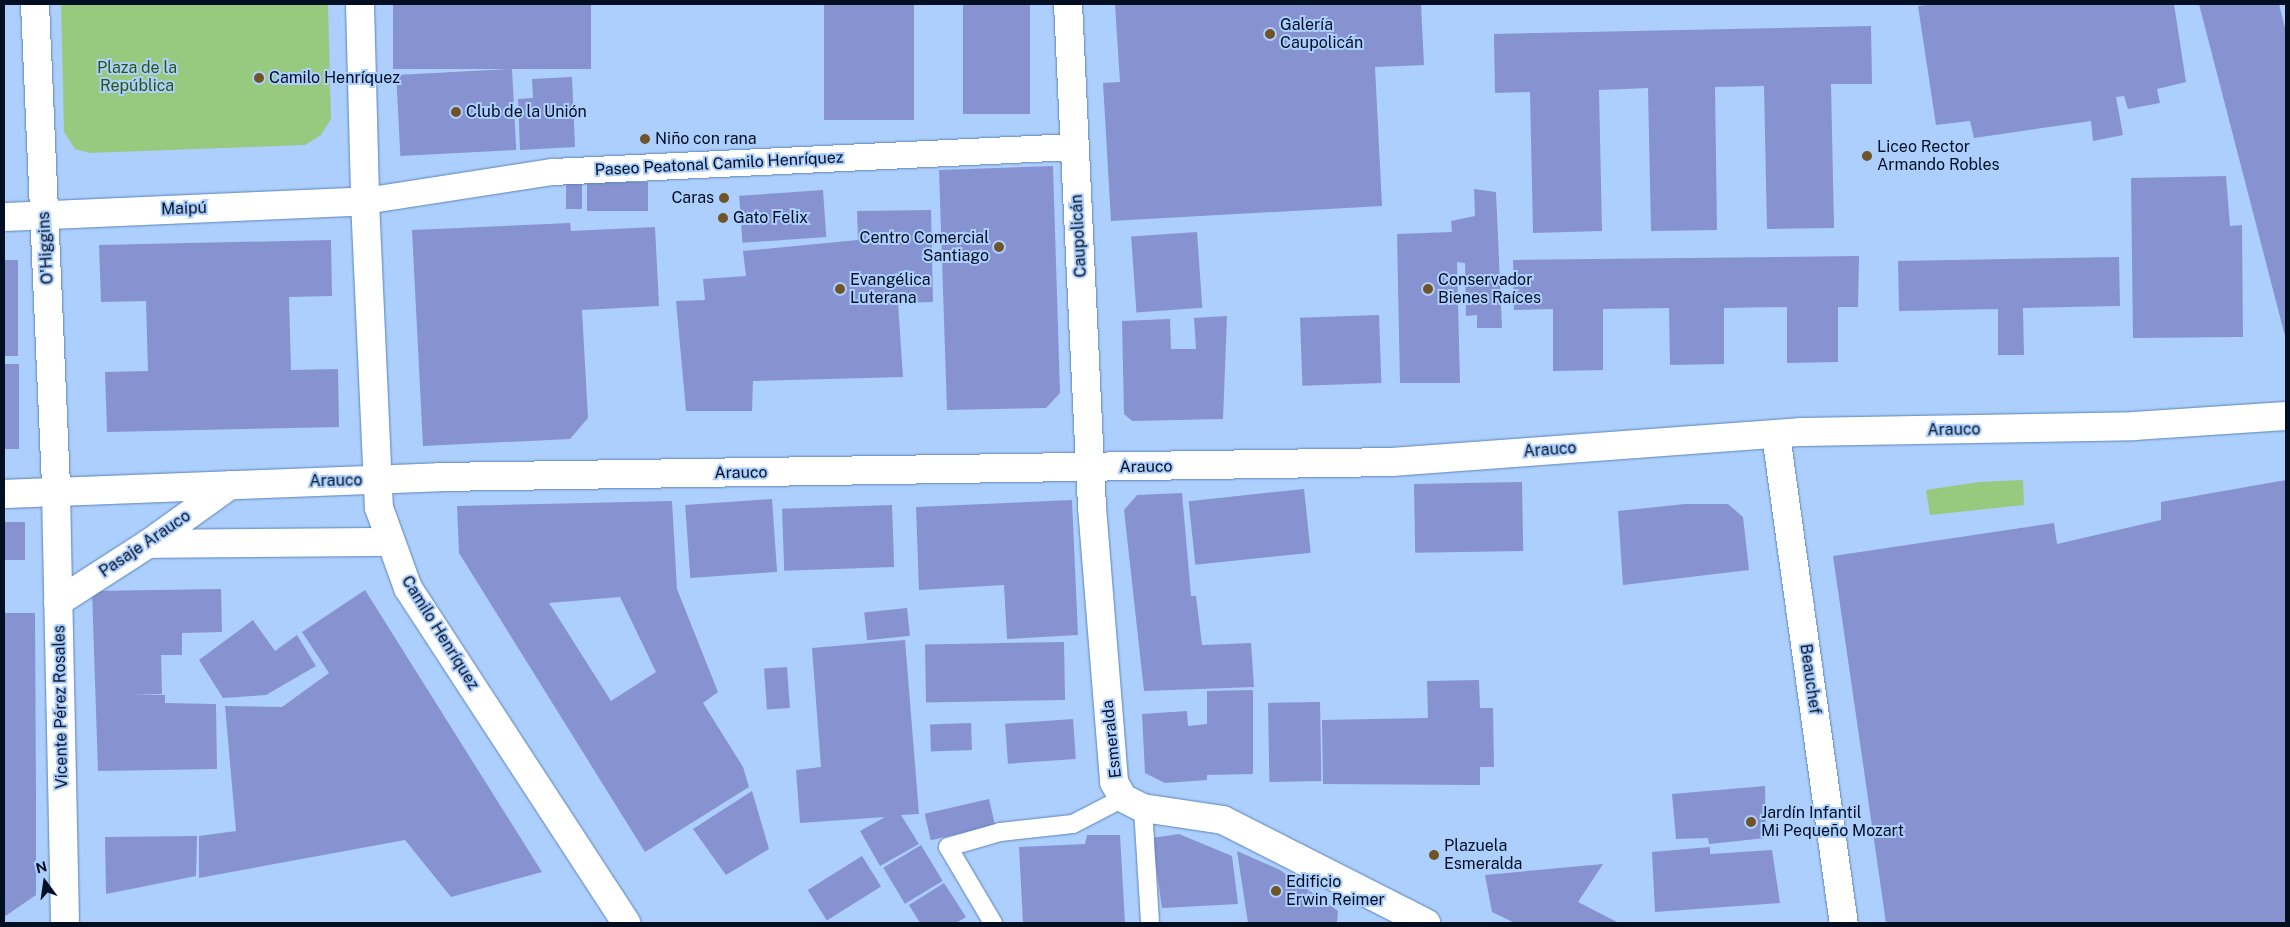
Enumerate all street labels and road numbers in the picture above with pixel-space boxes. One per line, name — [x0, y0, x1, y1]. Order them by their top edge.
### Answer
street label: Paseo Peatonal Camilo Henríquez — [594, 148, 844, 180]
street label: Caupolicán — [1067, 194, 1091, 278]
street label: Maipú — [161, 199, 207, 219]
street label: O'Higgins — [35, 211, 57, 285]
street label: Arauco — [1927, 420, 1981, 440]
street label: Arauco — [1523, 439, 1577, 461]
street label: Arauco — [1119, 457, 1173, 477]
street label: Arauco — [714, 463, 768, 483]
street label: Arauco — [309, 471, 363, 491]
street label: Pasaje Arauco — [96, 506, 194, 582]
street label: Camilo Henríquez — [397, 572, 483, 694]
street label: Vicente Pérez Rosales — [50, 625, 72, 789]
street label: Beauchef — [1796, 643, 1824, 715]
street label: Esmeralda — [1098, 699, 1126, 779]

